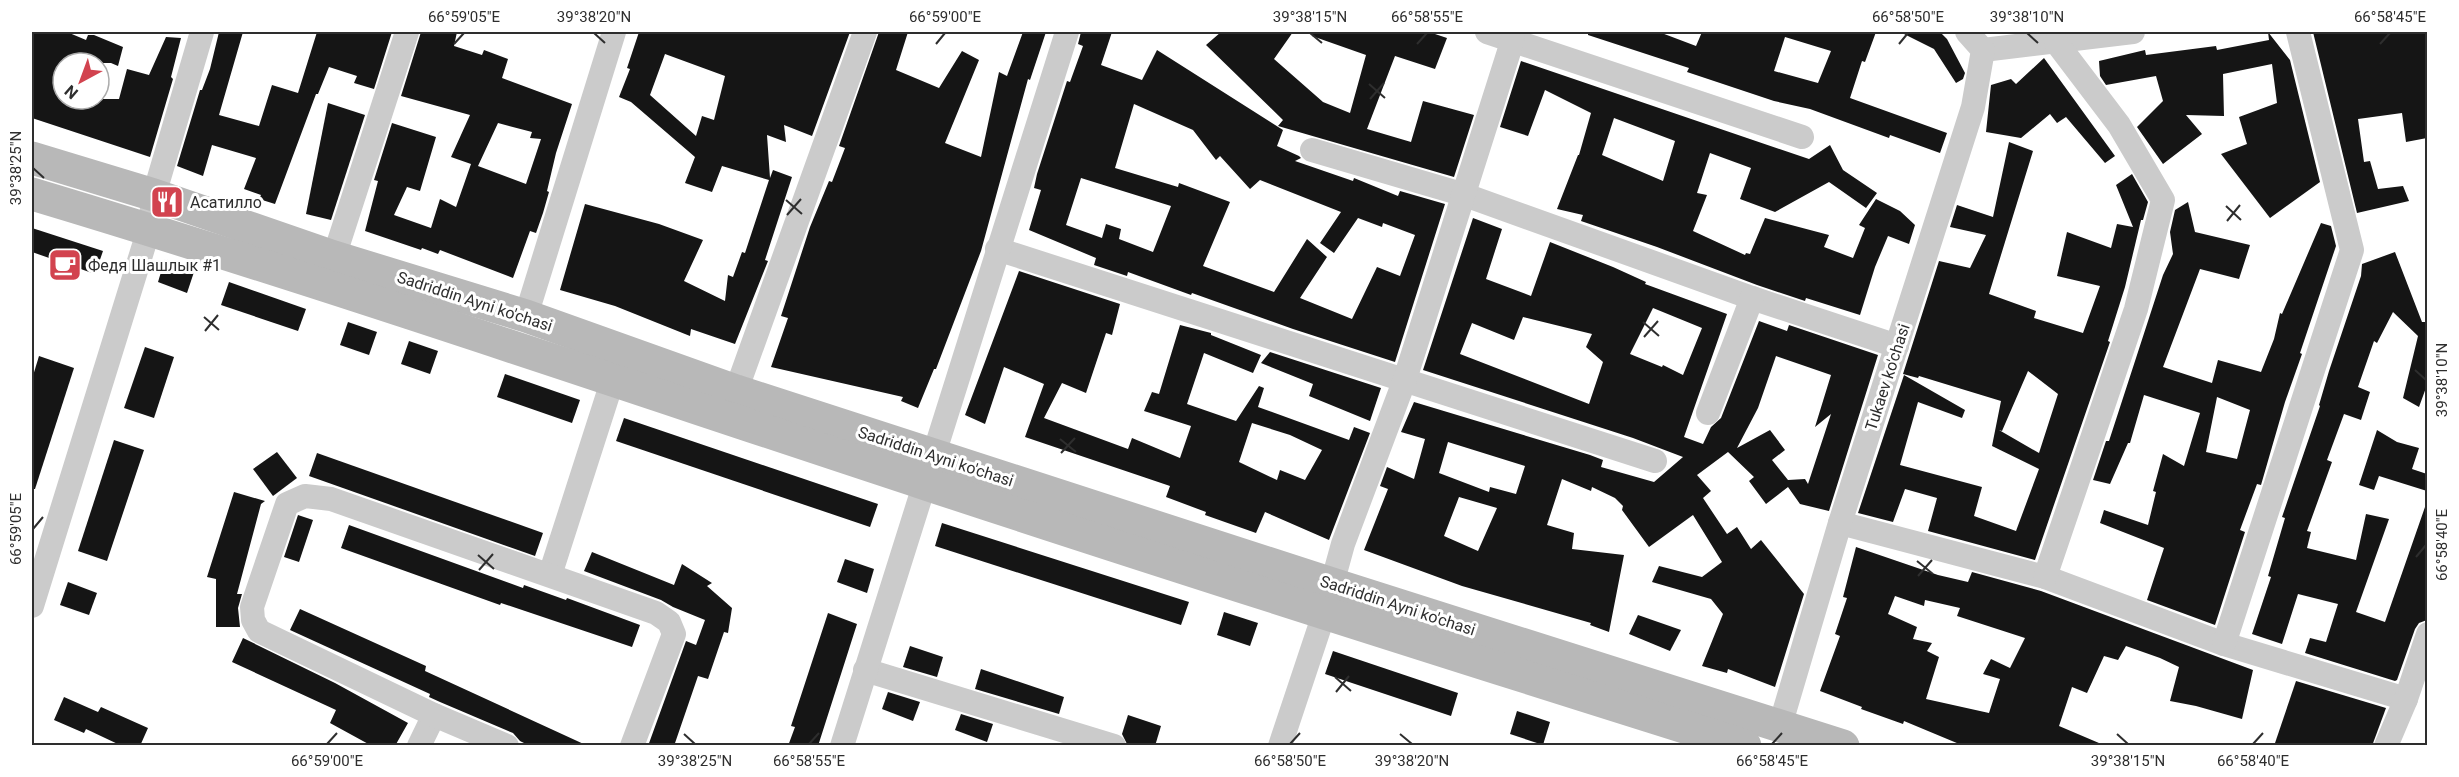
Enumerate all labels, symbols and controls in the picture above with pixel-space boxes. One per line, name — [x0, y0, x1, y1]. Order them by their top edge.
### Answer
text: 66°59'05"E — [428, 8, 501, 26]
text: 39°38'20"N — [557, 8, 631, 26]
text: 66°59'00"E — [909, 8, 982, 26]
text: 39°38'15"N — [1273, 8, 1347, 26]
text: 66°58'55"E — [1391, 8, 1464, 26]
text: 66°58'50"E — [1872, 8, 1945, 26]
text: 39°38'10"N — [1990, 8, 2064, 26]
text: 66°58'45"E — [2354, 8, 2427, 26]
north arrow — [51, 51, 111, 111]
text: N — [61, 81, 82, 103]
text: 39°38'25"N — [7, 131, 25, 205]
restaurant icon: Асатилло — [149, 184, 185, 220]
place label: Асатилло — [190, 193, 262, 212]
cafe icon: Федя Шашлык #1 — [47, 247, 83, 283]
place label: Федя Шашлык #1 — [88, 256, 221, 275]
street label: Sadriddin Ayni ko'chasi — [395, 267, 555, 336]
street label: Tukaev ko'chasi — [1861, 321, 1914, 433]
text: 39°38'10"N — [2433, 343, 2451, 417]
street label: Sadriddin Ayni ko'chasi — [856, 422, 1016, 491]
text: 66°59'05"E — [7, 492, 25, 565]
text: 66°58'40"E — [2433, 508, 2451, 581]
street label: Sadriddin Ayni ko'chasi — [1318, 571, 1478, 640]
text: 66°59'00"E — [291, 752, 364, 770]
text: 39°38'25"N — [658, 752, 732, 770]
text: 66°58'55"E — [773, 752, 846, 770]
text: 66°58'50"E — [1254, 752, 1327, 770]
text: 39°38'20"N — [1375, 752, 1449, 770]
text: 66°58'45"E — [1736, 752, 1809, 770]
text: 39°38'15"N — [2091, 752, 2165, 770]
text: 66°58'40"E — [2217, 752, 2290, 770]

